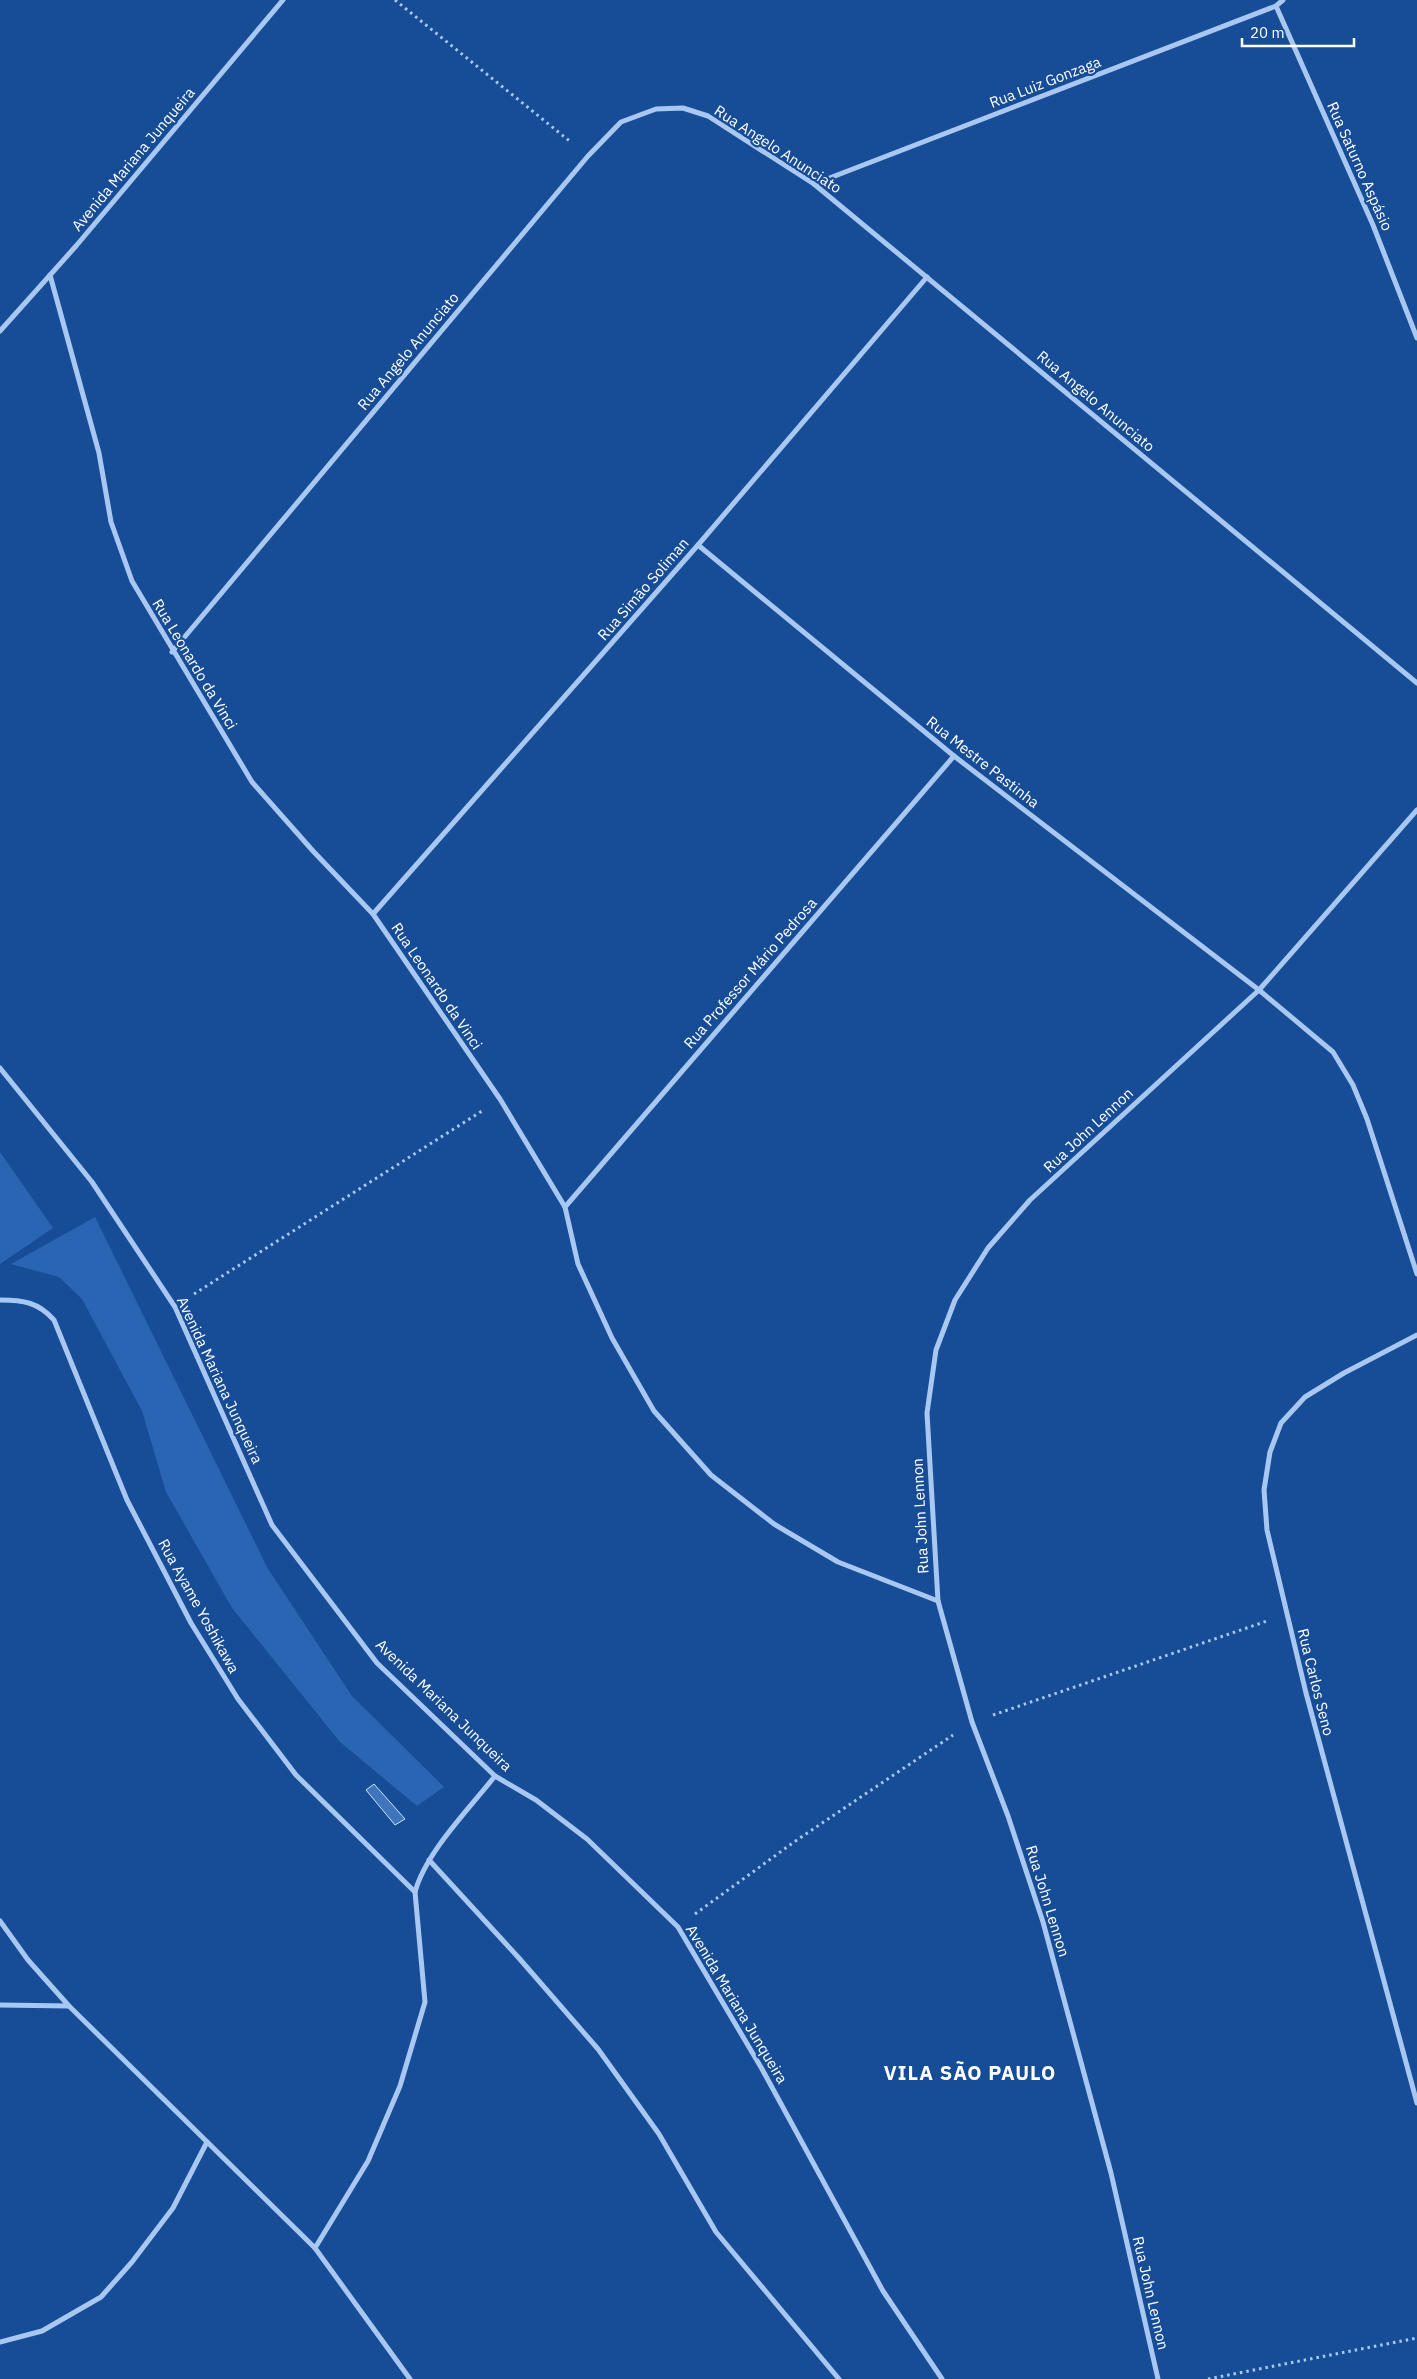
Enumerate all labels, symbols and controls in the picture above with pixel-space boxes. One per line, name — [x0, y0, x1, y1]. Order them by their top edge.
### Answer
scale bar — [1242, 15, 1354, 47]
text: 20 m — [1250, 23, 1285, 42]
street label: Rua Luiz Gonzaga — [987, 52, 1103, 112]
street label: Avenida Mariana Junqueira — [67, 83, 199, 235]
street label: Rua Saturno Aspásio — [1323, 99, 1397, 233]
street label: Rua Angelo Anunciato — [711, 101, 845, 197]
street label: Rua Angelo Anunciato — [353, 288, 463, 414]
street label: Rua Angelo Anunciato — [1033, 346, 1159, 456]
street label: Rua Simão Soliman — [593, 534, 693, 644]
street label: Rua Leonardo da Vinci — [148, 595, 242, 733]
street label: Rua Mestre Pastinha — [923, 712, 1043, 812]
street label: Rua Professor Mário Pedrosa — [679, 894, 821, 1052]
street label: Rua Leonardo da Vinci — [387, 919, 487, 1053]
street label: Rua John Lennon — [1039, 1084, 1137, 1176]
street label: Avenida Mariana Junqueira — [173, 1293, 267, 1467]
street label: Rua John Lennon — [907, 1458, 933, 1574]
street label: Rua Ayame Yoshikawa — [154, 1536, 244, 1676]
street label: Rua Carlos Seno — [1294, 1626, 1338, 1738]
street label: Avenida Mariana Junqueira — [372, 1635, 516, 1775]
street label: Rua John Lennon — [1022, 1843, 1074, 1959]
street label: Avenida Mariana Junqueira — [682, 1921, 792, 2087]
district label: VILA SÃO PAULO — [884, 2059, 1056, 2086]
street label: Rua John Lennon — [1129, 2234, 1173, 2352]

